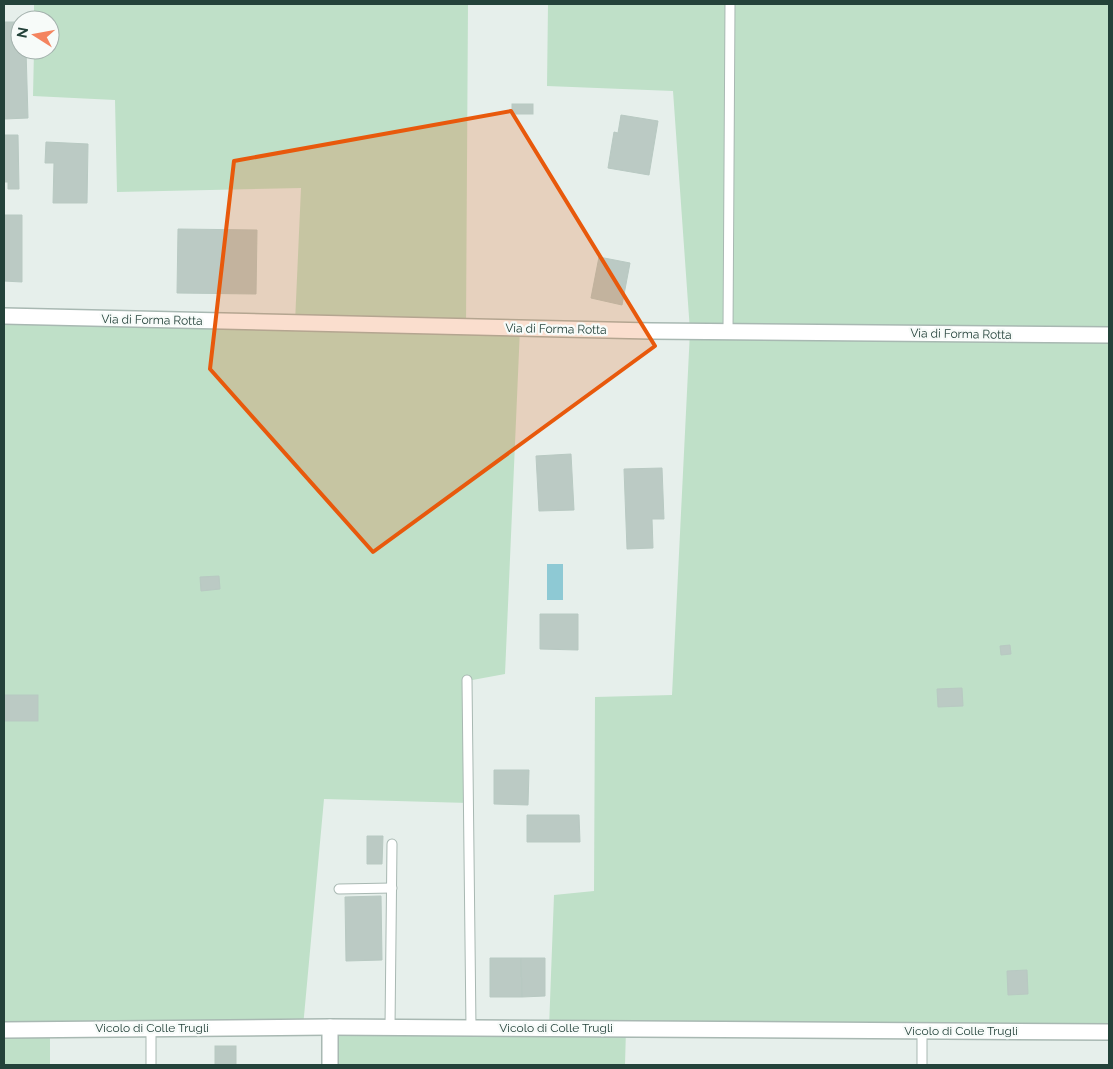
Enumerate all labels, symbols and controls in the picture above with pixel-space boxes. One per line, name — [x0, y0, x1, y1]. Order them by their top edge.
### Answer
north arrow — [10, 10, 60, 60]
text: N — [13, 26, 31, 39]
street label: Via di Forma Rotta — [101, 312, 203, 328]
street label: Via di Forma Rotta — [505, 321, 607, 337]
street label: Via di Forma Rotta — [910, 326, 1012, 342]
street label: Vicolo di Colle Trugli — [95, 1021, 209, 1035]
street label: Vicolo di Colle Trugli — [499, 1021, 613, 1035]
street label: Vicolo di Colle Trugli — [904, 1024, 1018, 1038]

